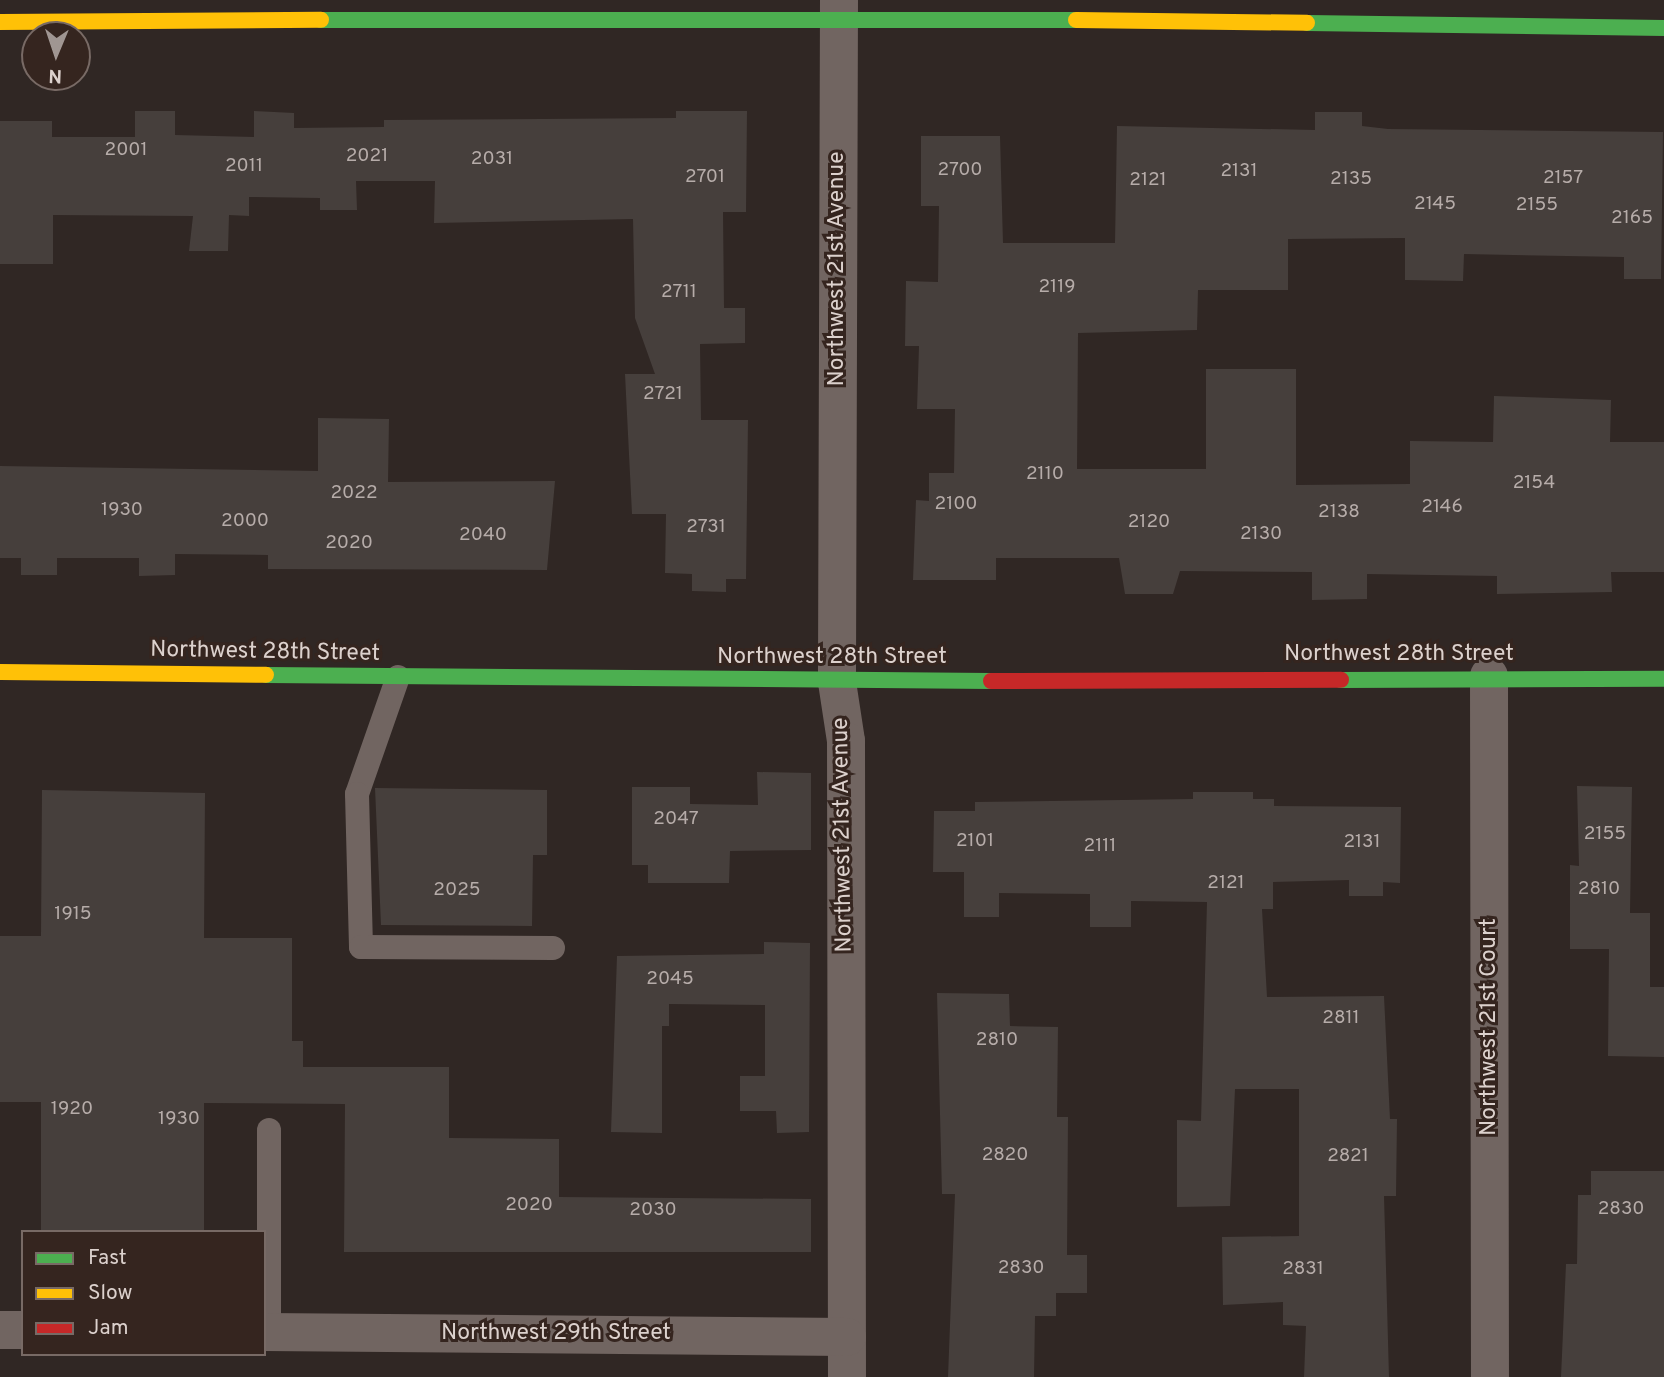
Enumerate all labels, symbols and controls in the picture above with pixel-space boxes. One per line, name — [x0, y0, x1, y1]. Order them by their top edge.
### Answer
north arrow — [21, 21, 91, 91]
text: N — [48, 63, 63, 87]
house number: 2001 — [105, 140, 147, 162]
house number: 2021 — [346, 146, 388, 168]
house number: 2031 — [471, 149, 513, 171]
street label: Northwest 21st Avenue — [824, 151, 852, 387]
house number: 2011 — [225, 156, 263, 178]
house number: 2700 — [937, 160, 983, 182]
house number: 2131 — [1220, 161, 1258, 183]
house number: 2701 — [685, 167, 725, 189]
house number: 2157 — [1543, 168, 1583, 190]
house number: 2135 — [1330, 169, 1372, 191]
house number: 2121 — [1129, 170, 1167, 192]
house number: 2145 — [1414, 194, 1456, 216]
house number: 2155 — [1516, 195, 1558, 217]
house number: 2165 — [1611, 208, 1653, 230]
house number: 2119 — [1038, 277, 1076, 299]
house number: 2711 — [661, 282, 697, 304]
house number: 2721 — [643, 384, 683, 406]
house number: 2110 — [1026, 464, 1064, 486]
house number: 2154 — [1513, 473, 1555, 495]
house number: 2022 — [330, 483, 378, 505]
house number: 2100 — [935, 494, 977, 516]
house number: 2146 — [1421, 497, 1463, 519]
house number: 1930 — [101, 500, 143, 522]
house number: 2138 — [1318, 502, 1360, 524]
house number: 2000 — [221, 511, 269, 533]
house number: 2120 — [1128, 512, 1170, 534]
house number: 2731 — [686, 517, 726, 539]
house number: 2130 — [1240, 524, 1282, 546]
house number: 2040 — [459, 525, 507, 547]
house number: 2020 — [325, 533, 373, 555]
street label: Northwest 28th Street — [150, 637, 380, 669]
street label: Northwest 28th Street — [1284, 641, 1514, 669]
street label: Northwest 28th Street — [717, 644, 947, 672]
street label: Northwest 21st Avenue — [828, 717, 860, 953]
house number: 2047 — [653, 809, 699, 831]
house number: 2155 — [1584, 824, 1626, 846]
house number: 2101 — [956, 831, 994, 853]
house number: 2131 — [1343, 832, 1381, 854]
house number: 2111 — [1084, 836, 1116, 858]
house number: 2121 — [1207, 873, 1245, 895]
house number: 2810 — [1578, 879, 1620, 901]
house number: 2025 — [433, 880, 481, 902]
house number: 1915 — [54, 904, 92, 926]
street label: Northwest 21st Court — [1476, 918, 1504, 1136]
house number: 2045 — [646, 969, 694, 991]
house number: 2811 — [1322, 1008, 1360, 1030]
house number: 2810 — [976, 1030, 1018, 1052]
house number: 1920 — [51, 1099, 93, 1121]
house number: 1930 — [158, 1109, 200, 1131]
house number: 2820 — [982, 1145, 1028, 1167]
house number: 2821 — [1327, 1146, 1369, 1168]
house number: 2020 — [505, 1195, 553, 1217]
house number: 2830 — [1598, 1199, 1644, 1221]
house number: 2030 — [629, 1200, 677, 1222]
legend — [21, 1230, 266, 1356]
text: Fast — [88, 1245, 127, 1272]
house number: 2830 — [998, 1258, 1044, 1280]
house number: 2831 — [1282, 1259, 1324, 1281]
text: Slow — [88, 1280, 133, 1307]
text: Jam — [88, 1315, 129, 1342]
street label: Northwest 29th Street — [441, 1320, 671, 1348]

